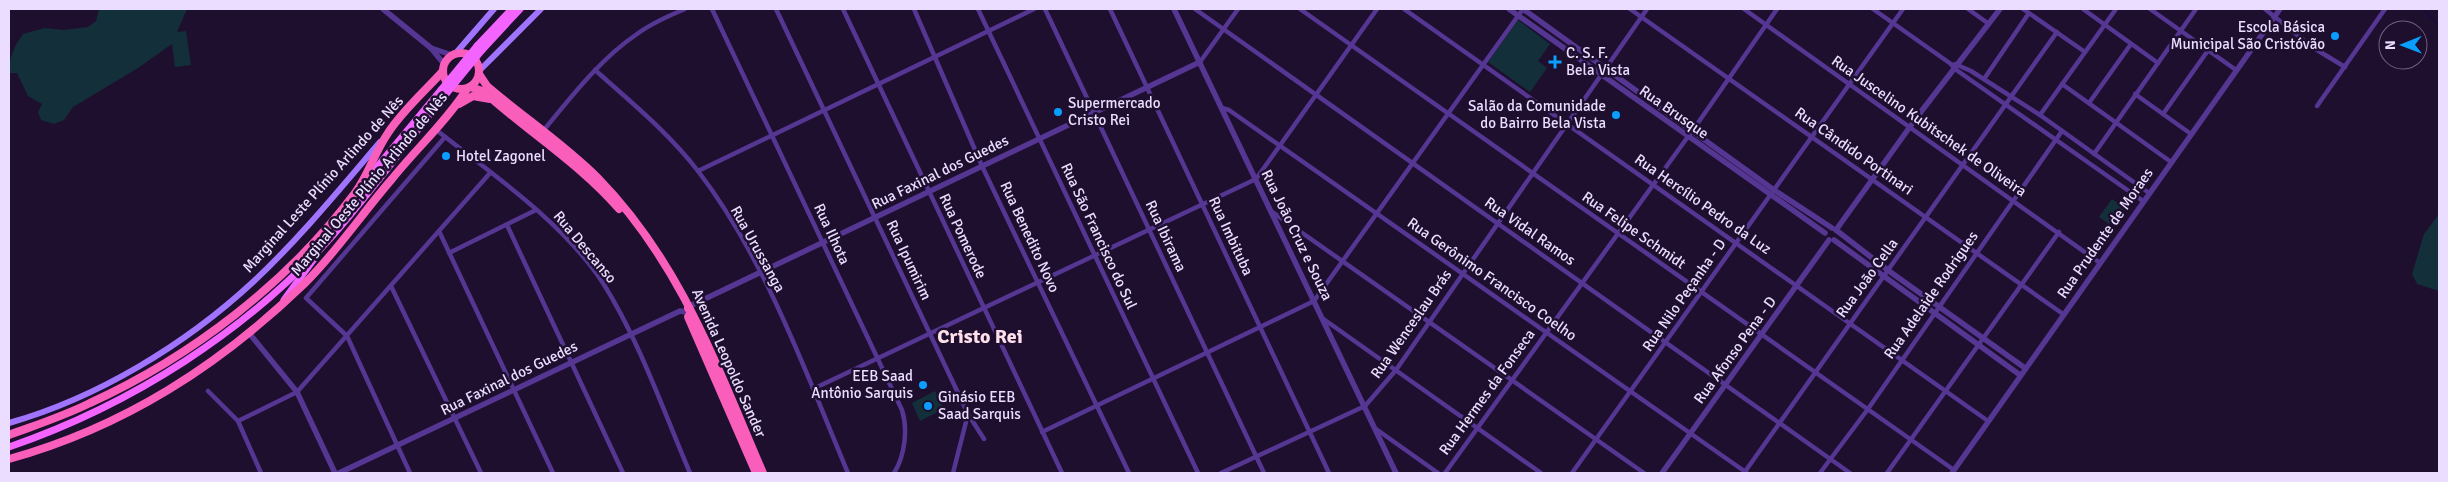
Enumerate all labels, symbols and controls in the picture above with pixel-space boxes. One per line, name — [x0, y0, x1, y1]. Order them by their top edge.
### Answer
place label: Escola Básica Municipal São Cristóvão — [2171, 18, 2325, 53]
north arrow — [2378, 20, 2428, 70]
marker: Escola Básica Municipal São Cristóvão — [2329, 30, 2341, 42]
text: N — [2382, 40, 2399, 50]
place label: C. S. F. Bela Vista — [1566, 44, 1630, 79]
street label: Rua Juscelino Kubitschek de Oliveira — [1828, 52, 2030, 200]
marker: C. S. F. Bela Vista — [1548, 55, 1562, 69]
street label: Rua Brusque — [1636, 82, 1712, 142]
street label: Marginal Oeste Plínio Arlindo de Nês — [287, 88, 451, 279]
street label: Marginal Leste Plínio Arlindo de Nês — [239, 92, 407, 276]
place label: Supermercado Cristo Rei — [1068, 94, 1161, 129]
place label: Salão da Comunidade do Bairro Bela Vista — [1468, 97, 1606, 132]
street label: Rua Cândido Portinari — [1791, 103, 1917, 199]
marker: Supermercado Cristo Rei — [1052, 106, 1064, 118]
marker: Salão da Comunidade do Bairro Bela Vista — [1610, 109, 1622, 121]
street label: Rua Faxinal dos Guedes — [869, 131, 1012, 213]
place label: Hotel Zagonel — [456, 147, 546, 165]
marker: Hotel Zagonel — [440, 150, 452, 162]
street label: Rua Hercílio Pedro da Luz — [1631, 150, 1775, 258]
street label: Rua São Francisco do Sul — [1057, 160, 1141, 312]
street label: Rua Prudente de Moraes — [2053, 164, 2157, 302]
street label: Rua João Cruz e Souza — [1258, 167, 1336, 303]
street label: Rua Benedito Novo — [996, 179, 1064, 296]
street label: Rua Felipe Schmidt — [1579, 187, 1689, 273]
street label: Rua Pomerode — [935, 191, 991, 281]
street label: Rua Vidal Ramos — [1481, 193, 1579, 269]
street label: Rua Imbituba — [1205, 194, 1257, 278]
street label: Rua Ibirama — [1142, 197, 1190, 275]
street label: Rua Ilhota — [810, 201, 854, 267]
street label: Rua Urussanga — [727, 203, 789, 295]
street label: Rua Descanso — [550, 207, 621, 287]
street label: Rua Gerônimo Francisco Coelho — [1404, 214, 1580, 345]
street label: Rua Ipumirim — [883, 217, 935, 303]
street label: Rua Adelaide Rodrigues — [1880, 227, 1982, 362]
street label: Rua Nilo Peçanha - D — [1638, 235, 1730, 355]
street label: Rua João Cella — [1832, 235, 1902, 321]
street label: Rua Wenceslau Brás — [1367, 266, 1456, 382]
street label: Avenida Leopoldo Sander — [688, 286, 770, 441]
street label: Rua Afonso Pena - D — [1690, 293, 1780, 407]
district label: Cristo Rei — [937, 324, 1023, 349]
street label: Rua Hermes da Fonseca — [1435, 326, 1539, 458]
street label: Rua Faxinal dos Guedes — [438, 337, 581, 419]
place label: EEB Saad Antônio Sarquis — [811, 367, 913, 402]
marker: EEB Saad Antônio Sarquis — [917, 379, 929, 391]
place label: Ginásio EEB Saad Sarquis — [938, 388, 1021, 423]
marker: Ginásio EEB Saad Sarquis — [922, 400, 934, 412]

